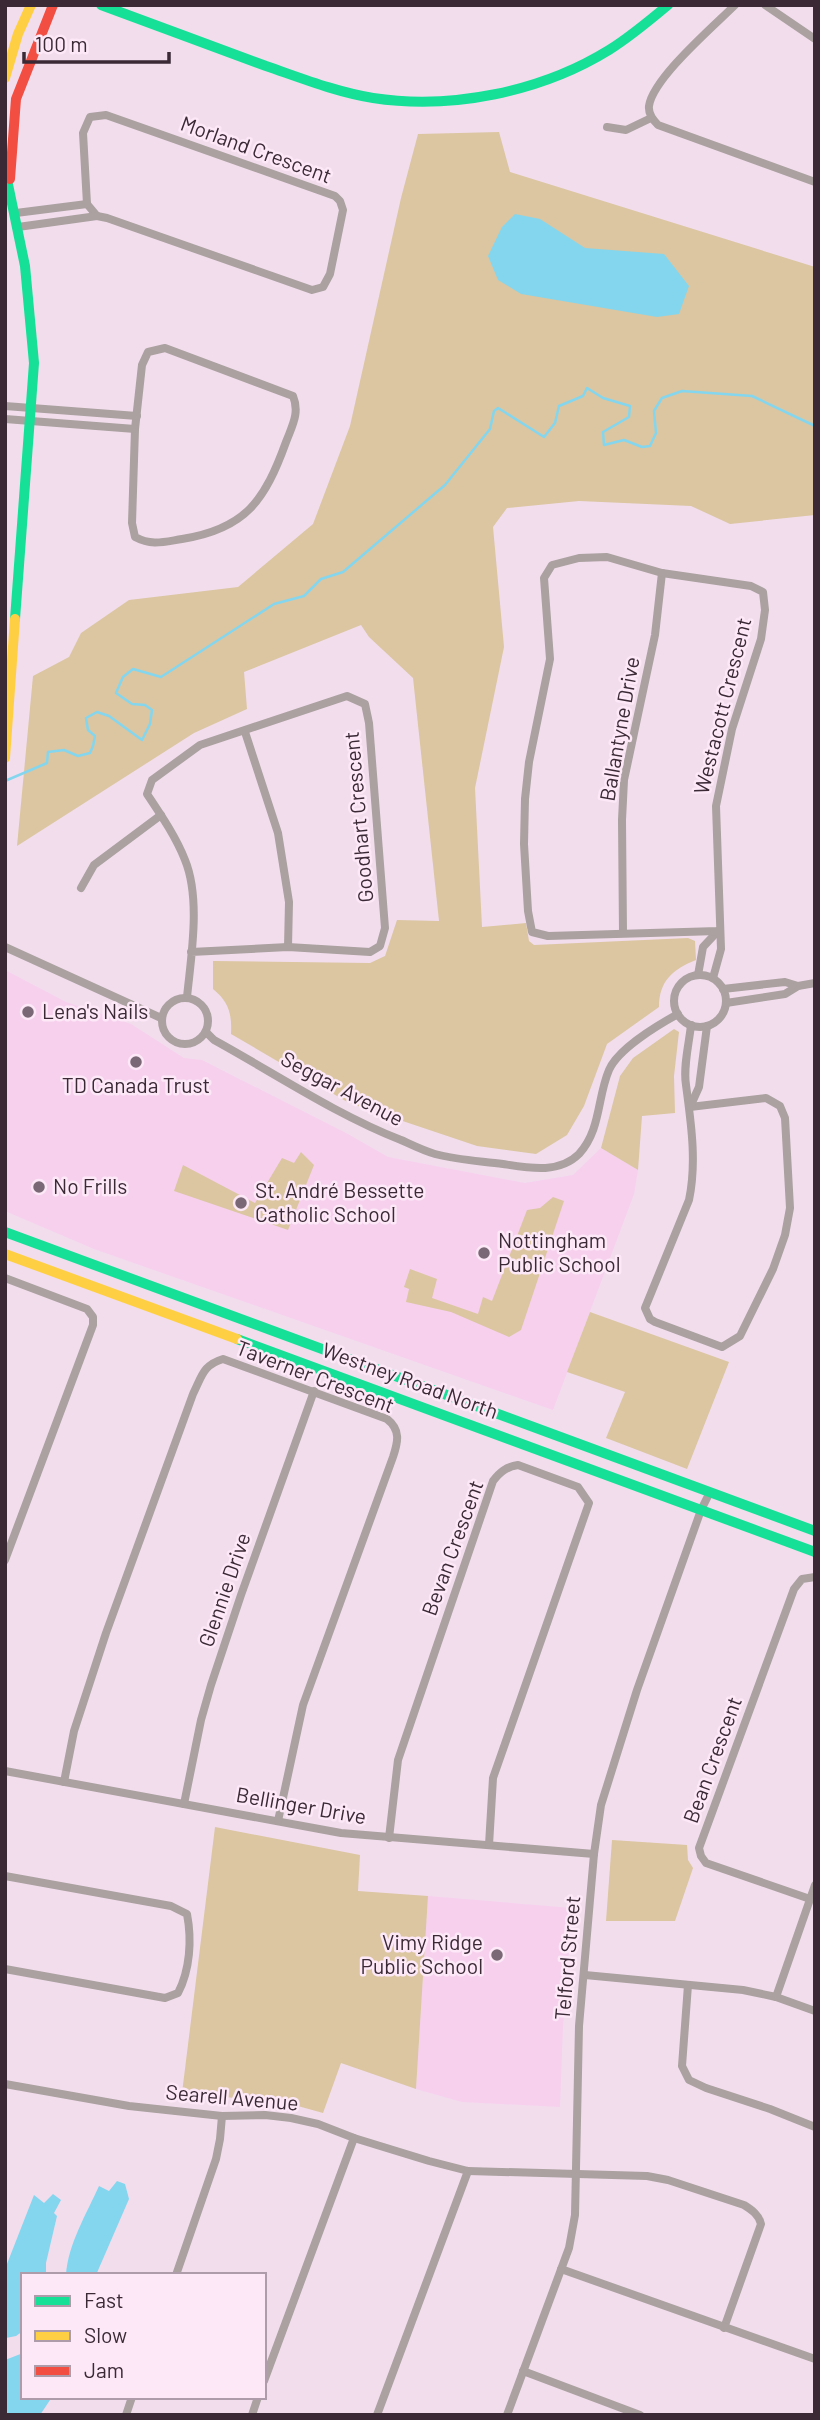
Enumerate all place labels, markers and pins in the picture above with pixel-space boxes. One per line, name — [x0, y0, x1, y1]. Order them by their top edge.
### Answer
place label: Lena's Nails — [42, 998, 148, 1023]
marker: Lena's Nails — [20, 1004, 36, 1020]
marker: TD Canada Trust — [128, 1054, 144, 1070]
place label: TD Canada Trust — [62, 1072, 210, 1097]
place label: No Frills — [53, 1173, 127, 1198]
place label: St. André Bessette Catholic School — [255, 1177, 425, 1226]
marker: No Frills — [31, 1179, 47, 1195]
marker: St. André Bessette Catholic School — [233, 1195, 249, 1211]
place label: Nottingham Public School — [498, 1227, 621, 1276]
marker: Nottingham Public School — [476, 1245, 492, 1261]
place label: Vimy Ridge Public School — [360, 1929, 483, 1978]
marker: Vimy Ridge Public School — [489, 1947, 505, 1963]

